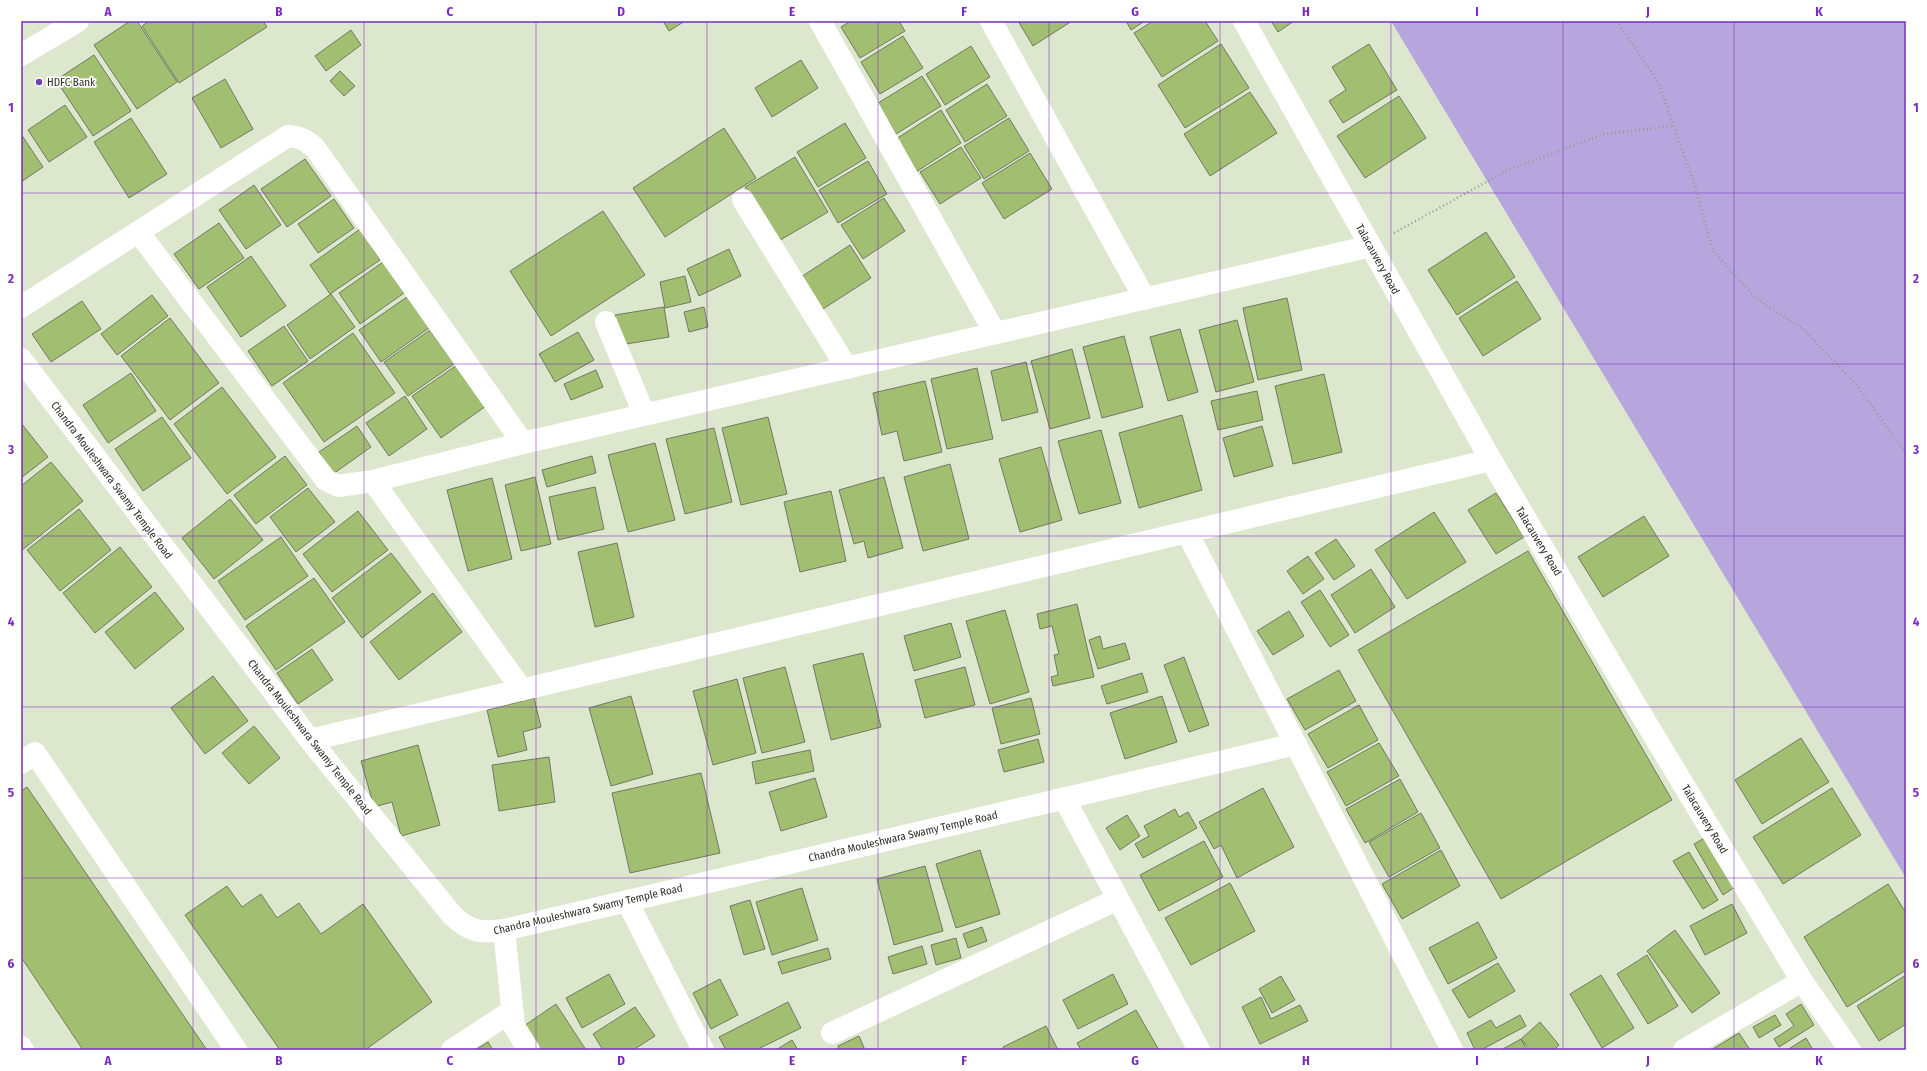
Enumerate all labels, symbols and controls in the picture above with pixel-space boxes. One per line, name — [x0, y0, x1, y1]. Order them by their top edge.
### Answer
text: A — [103, 4, 112, 19]
text: B — [275, 4, 283, 19]
text: C — [447, 4, 454, 19]
text: D — [617, 4, 625, 19]
text: E — [789, 4, 795, 19]
text: F — [961, 4, 967, 19]
text: G — [1131, 4, 1139, 19]
text: H — [1302, 4, 1310, 19]
text: I — [1475, 4, 1479, 19]
text: J — [1645, 4, 1650, 19]
text: K — [1815, 4, 1823, 19]
place label: HDFC Bank — [47, 76, 96, 89]
marker: HDFC Bank — [34, 77, 44, 87]
text: 1 — [8, 100, 14, 115]
text: 1 — [1913, 100, 1919, 115]
street label: Talacauvery Road — [1353, 222, 1402, 297]
text: 2 — [7, 271, 14, 286]
text: 2 — [1912, 271, 1919, 286]
street label: Chandra Mouleshwara Swamy Temple Road — [48, 399, 175, 562]
text: 3 — [7, 442, 14, 457]
text: 3 — [1912, 442, 1919, 457]
street label: Talacauvery Road — [1513, 504, 1564, 578]
text: 4 — [8, 614, 15, 629]
text: 4 — [1913, 614, 1920, 629]
street label: Chandra Mouleshwara Swamy Temple Road — [245, 657, 374, 818]
street label: Talacauvery Road — [1679, 782, 1730, 856]
text: 5 — [8, 785, 14, 800]
text: 5 — [1913, 785, 1919, 800]
street label: Chandra Mouleshwara Swamy Temple Road — [807, 808, 999, 865]
street label: Chandra Mouleshwara Swamy Temple Road — [492, 881, 684, 938]
text: 6 — [8, 956, 15, 971]
text: 6 — [1913, 956, 1920, 971]
text: A — [103, 1053, 112, 1068]
text: B — [275, 1053, 283, 1068]
text: C — [447, 1053, 454, 1068]
text: D — [617, 1053, 625, 1068]
text: E — [789, 1053, 795, 1068]
text: F — [961, 1053, 967, 1068]
text: G — [1131, 1053, 1139, 1068]
text: H — [1302, 1053, 1310, 1068]
text: I — [1475, 1053, 1479, 1068]
text: J — [1645, 1053, 1650, 1068]
text: K — [1815, 1053, 1823, 1068]

